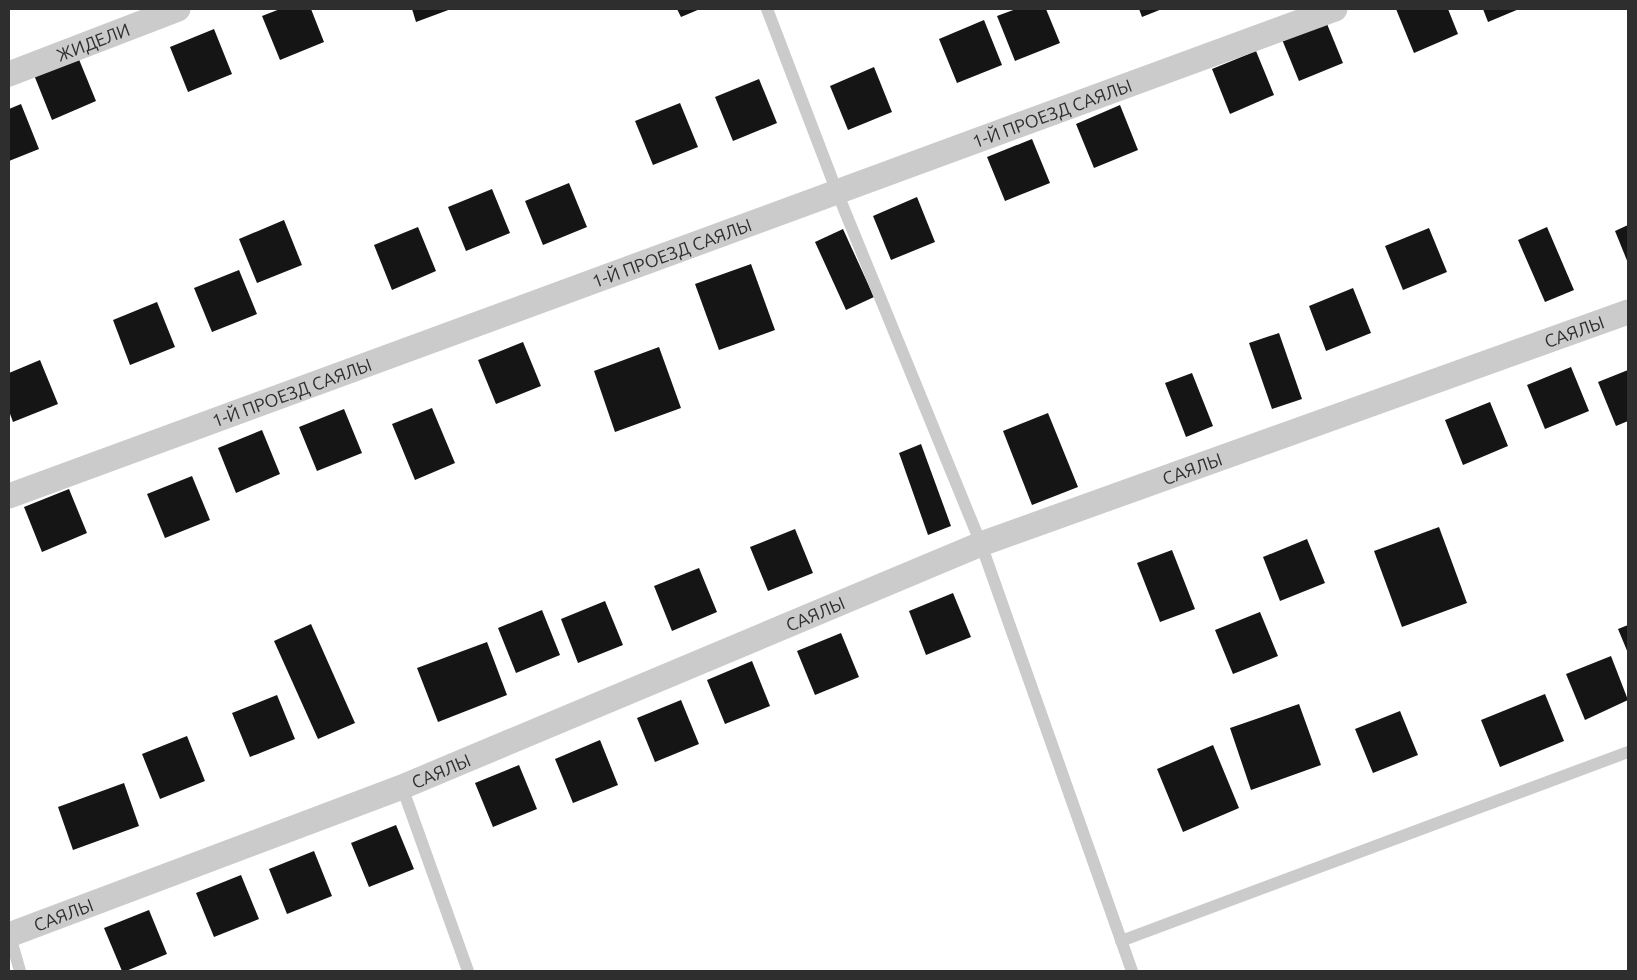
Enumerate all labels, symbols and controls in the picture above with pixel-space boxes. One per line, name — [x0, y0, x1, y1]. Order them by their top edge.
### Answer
street label: ЖИДЕЛИ — [54, 19, 132, 65]
street label: 1-Й ПРОЕЗД САЯЛЫ — [969, 75, 1134, 151]
street label: 1-Й ПРОЕЗД САЯЛЫ — [589, 214, 754, 291]
street label: САЯЛЫ — [1542, 311, 1607, 351]
street label: 1-Й ПРОЕЗД САЯЛЫ — [209, 354, 374, 431]
street label: САЯЛЫ — [1159, 448, 1225, 488]
street label: САЯЛЫ — [783, 592, 848, 635]
street label: САЯЛЫ — [408, 750, 473, 792]
street label: САЯЛЫ — [31, 894, 96, 935]

